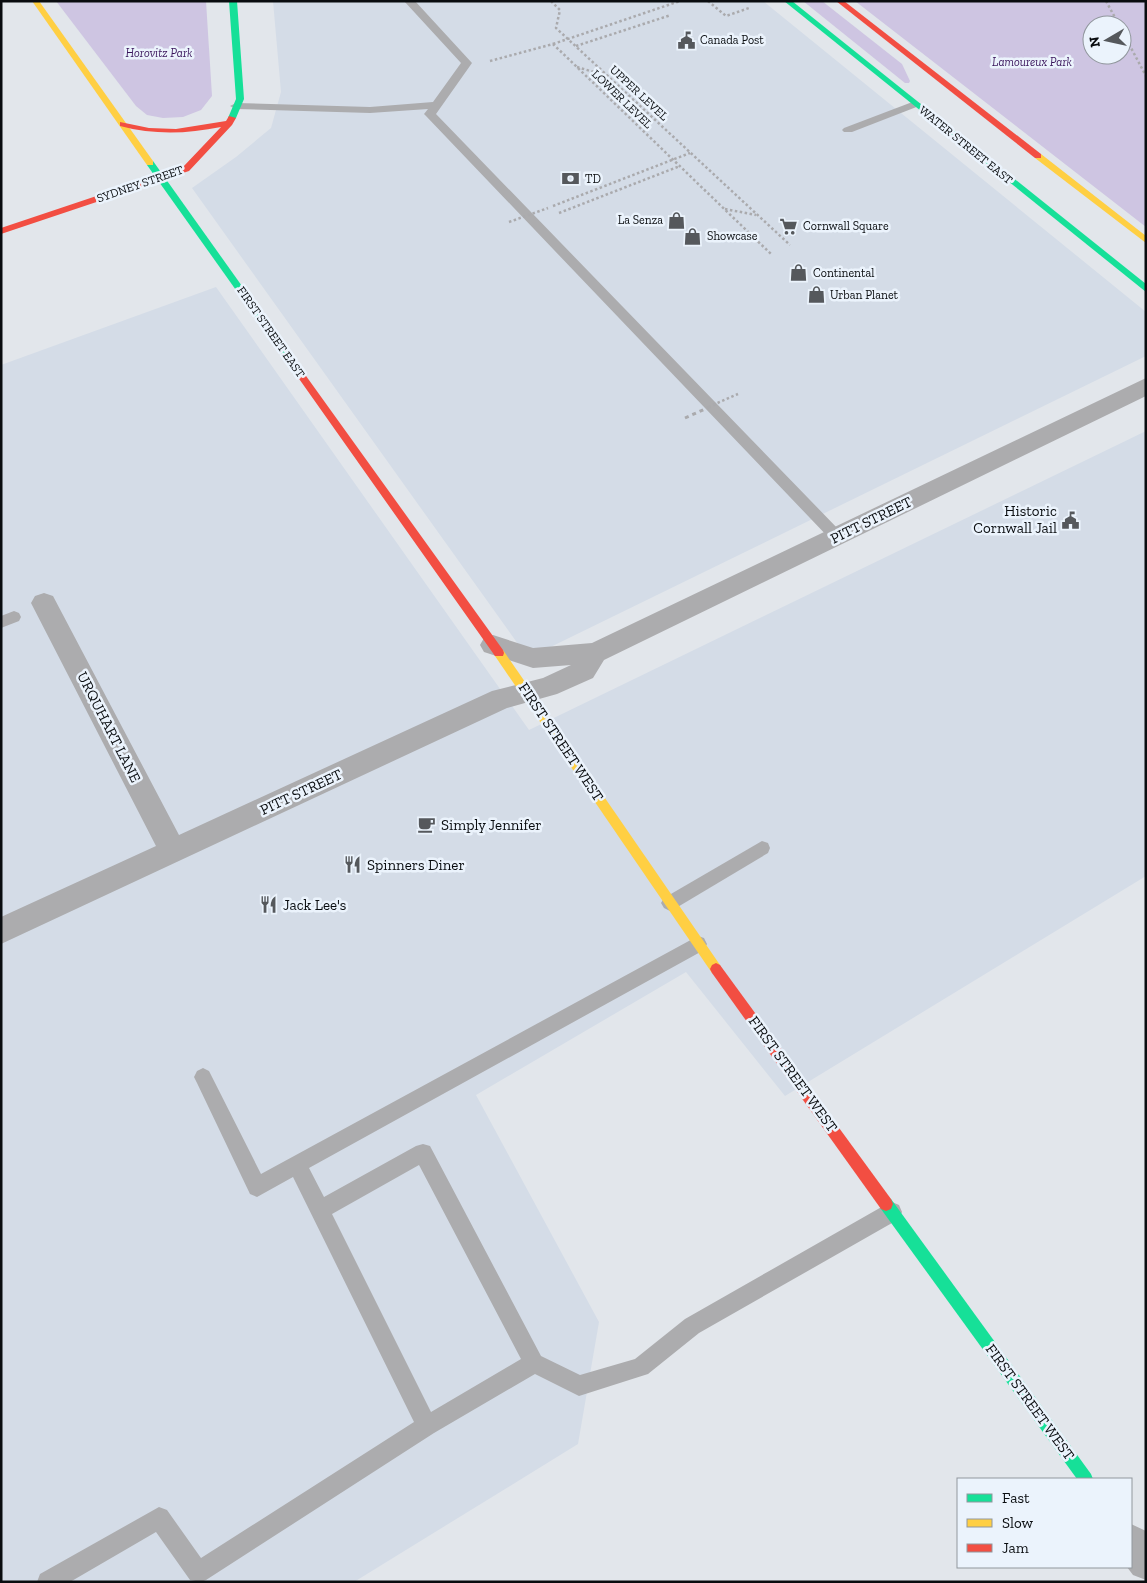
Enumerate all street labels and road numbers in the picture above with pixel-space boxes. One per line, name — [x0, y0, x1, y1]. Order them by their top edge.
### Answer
street label: UPPER LEVEL — [607, 63, 671, 124]
street label: LOWER LEVEL — [589, 67, 655, 132]
street label: WATER STREET EAST — [916, 103, 1016, 187]
street label: SYDNEY STREET — [95, 162, 186, 205]
street label: FIRST STREET EAST — [234, 284, 308, 381]
street label: PITT STREET — [827, 492, 915, 548]
street label: URQUHART LANE — [73, 669, 145, 786]
street label: FIRST STREET WEST — [515, 679, 607, 805]
street label: PITT STREET — [257, 765, 345, 819]
street label: FIRST STREET WEST — [745, 1012, 841, 1136]
street label: FIRST STREET WEST — [982, 1340, 1078, 1464]

